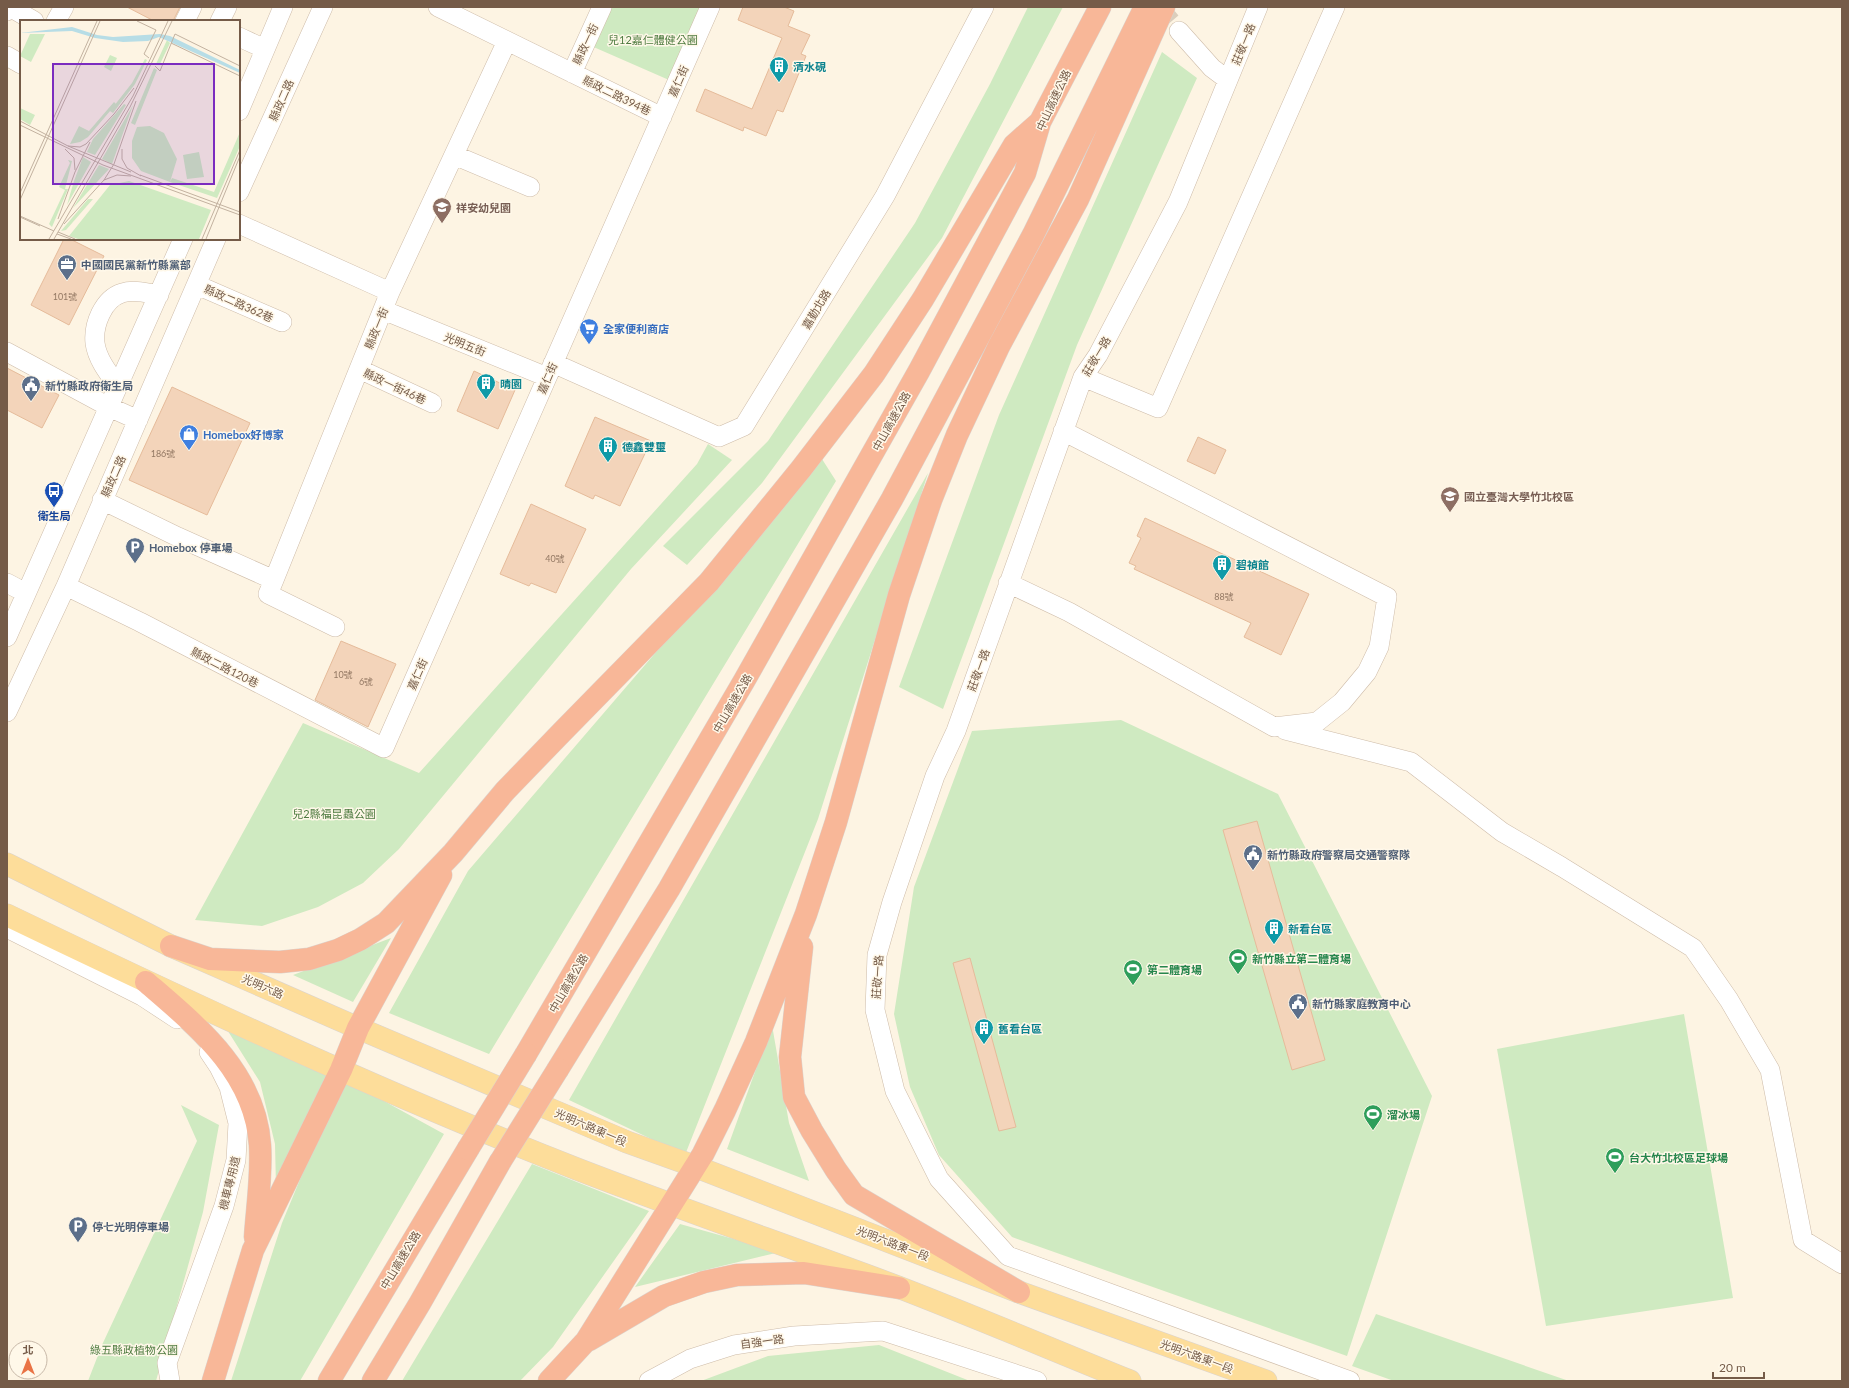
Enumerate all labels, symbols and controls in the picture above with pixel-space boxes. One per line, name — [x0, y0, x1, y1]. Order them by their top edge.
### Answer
inset map — [20, 20, 240, 240]
street label: 縣政一街 — [570, 21, 600, 67]
street label: 莊敬一路 — [1229, 21, 1257, 67]
park label: 兒12嘉仁體健公園 — [608, 33, 698, 46]
building icon: 清水硯 — [768, 55, 790, 83]
place label: 清水硯 — [793, 60, 826, 73]
street label: 嘉仁街 — [665, 63, 691, 99]
street label: 中山高速公路 — [1033, 67, 1073, 133]
street label: 縣政二路394巷 — [581, 73, 653, 117]
street label: 縣政二路 — [266, 77, 296, 123]
school or university icon: 祥安幼兒園 — [431, 196, 453, 224]
place label: 祥安幼兒園 — [456, 201, 511, 214]
office icon: 中國國民黨新竹縣黨部 — [56, 253, 78, 281]
place label: 中國國民黨新竹縣黨部 — [81, 258, 191, 271]
street label: 縣政二路362巷 — [202, 282, 276, 324]
street label: 嘉勤北路 — [799, 287, 833, 331]
house number: 101號 — [53, 291, 77, 302]
street label: 縣政一街 — [362, 305, 390, 351]
supermarket icon: 全家便利商店 — [578, 317, 600, 345]
place label: 全家便利商店 — [603, 322, 669, 335]
street label: 光明五街 — [442, 330, 488, 358]
street label: 莊敬一路 — [1079, 334, 1113, 378]
street label: 嘉仁街 — [535, 360, 559, 396]
street label: 縣政一街46巷 — [362, 366, 428, 406]
building icon: 晴園 — [475, 372, 497, 400]
public building icon: 新竹縣政府衛生局 — [20, 374, 42, 402]
place label: 晴園 — [500, 377, 522, 390]
place label: 新竹縣政府衛生局 — [45, 379, 133, 392]
street label: 中山高速公路 — [869, 389, 913, 453]
shop icon: Homebox好博家 — [178, 423, 200, 451]
place label: Homebox好博家 — [203, 428, 284, 441]
building icon: 德鑫雙璽 — [597, 435, 619, 463]
place label: 德鑫雙璽 — [622, 440, 666, 453]
house number: 186號 — [151, 448, 175, 459]
street label: 縣政二路 — [98, 453, 128, 499]
bus stop icon: 衛生局 — [43, 480, 65, 508]
school or university icon: 國立臺灣大學竹北校區 — [1439, 485, 1461, 513]
place label: 國立臺灣大學竹北校區 — [1464, 490, 1574, 503]
place label: 衛生局 — [38, 509, 71, 522]
parking icon: Homebox 停車場 — [124, 536, 146, 564]
place label: Homebox 停車場 — [149, 541, 232, 554]
house number: 40號 — [545, 553, 565, 564]
building icon: 碧禎館 — [1211, 553, 1233, 581]
place label: 碧禎館 — [1236, 558, 1269, 571]
house number: 88號 — [1214, 591, 1234, 602]
street label: 縣政二路120巷 — [189, 644, 261, 690]
street label: 莊敬一路 — [964, 647, 992, 693]
street label: 嘉仁街 — [404, 656, 430, 692]
house number: 10號 — [333, 669, 353, 680]
street label: 中山高速公路 — [710, 671, 754, 735]
house number: 6號 — [359, 676, 373, 687]
park label: 兒2縣福昆蟲公園 — [292, 807, 376, 820]
public building icon: 新竹縣政府警察局交通警察隊 — [1242, 843, 1264, 871]
place label: 新竹縣政府警察局交通警察隊 — [1267, 848, 1410, 861]
building icon: 新看台區 — [1263, 917, 1285, 945]
place label: 新看台區 — [1288, 922, 1332, 935]
sports icon: 新竹縣立第二體育場 — [1227, 947, 1249, 975]
street label: 中山高速公路 — [546, 951, 590, 1015]
place label: 新竹縣立第二體育場 — [1252, 952, 1351, 965]
street label: 莊敬一路 — [869, 955, 885, 999]
sports icon: 第二體育場 — [1122, 958, 1144, 986]
place label: 第二體育場 — [1147, 963, 1202, 976]
street label: 光明六路 — [240, 971, 286, 1001]
public building icon: 新竹縣家庭教育中心 — [1287, 992, 1309, 1020]
place label: 新竹縣家庭教育中心 — [1312, 997, 1411, 1010]
building icon: 舊看台區 — [973, 1017, 995, 1045]
place label: 舊看台區 — [998, 1022, 1042, 1035]
sports icon: 溜冰場 — [1362, 1103, 1384, 1131]
street label: 光明六路東一段 — [553, 1106, 629, 1148]
place label: 溜冰場 — [1387, 1108, 1420, 1121]
sports icon: 台大竹北校區足球場 — [1604, 1146, 1626, 1174]
place label: 台大竹北校區足球場 — [1629, 1151, 1728, 1164]
street label: 機車專用道 — [216, 1155, 242, 1211]
parking icon: 停七光明停車場 — [67, 1215, 89, 1243]
place label: 停七光明停車場 — [92, 1220, 169, 1233]
street label: 光明六路東一段 — [855, 1223, 931, 1263]
street label: 中山高速公路 — [377, 1228, 423, 1292]
street label: 自強一路 — [739, 1332, 785, 1350]
street label: 光明六路東一段 — [1159, 1337, 1235, 1375]
north arrow — [8, 1340, 48, 1380]
text: 北 — [23, 1343, 34, 1356]
park label: 綠五縣政植物公園 — [90, 1343, 178, 1356]
scale bar — [1713, 1354, 1764, 1380]
text: 20 m — [1719, 1360, 1746, 1375]

